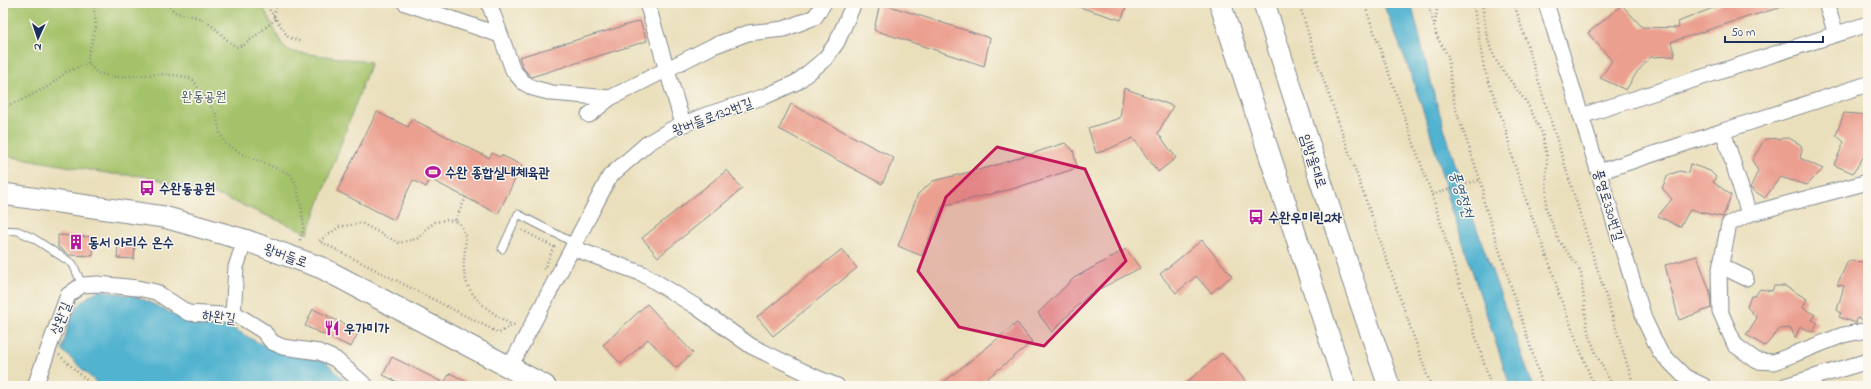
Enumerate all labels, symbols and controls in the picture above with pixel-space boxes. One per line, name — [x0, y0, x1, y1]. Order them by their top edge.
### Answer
north arrow — [18, 18, 58, 58]
scale bar — [1725, 18, 1823, 44]
text: 50 m — [1731, 24, 1755, 42]
text: N — [33, 39, 42, 55]
park label: 완동공원 — [181, 87, 227, 108]
street label: 왕버들로132번길 — [669, 93, 757, 142]
street label: 임방울대로 — [1294, 131, 1331, 191]
sports icon: 수완 종합실내체육관 — [424, 163, 442, 181]
place label: 수완 종합실내체육관 — [445, 163, 551, 184]
street label: 풍영로330번길 — [1587, 167, 1629, 245]
water label: 풍영정천 — [1443, 168, 1479, 222]
bus stop icon: 수완동공원 — [138, 179, 156, 197]
place label: 수완동공원 — [159, 179, 215, 200]
bus stop icon: 수완우미린2차 — [1247, 208, 1265, 226]
place label: 수완우미린2차 — [1268, 208, 1343, 229]
building icon: 동서 아리수 온수 — [67, 233, 85, 251]
place label: 동서 아리수 온수 — [88, 233, 174, 254]
street label: 왕버들로 — [261, 239, 310, 274]
street label: 상완길 — [46, 298, 78, 338]
street label: 하완길 — [201, 305, 238, 330]
restaurant icon: 우가미가 — [323, 319, 341, 337]
place label: 우가미가 — [344, 319, 390, 340]

